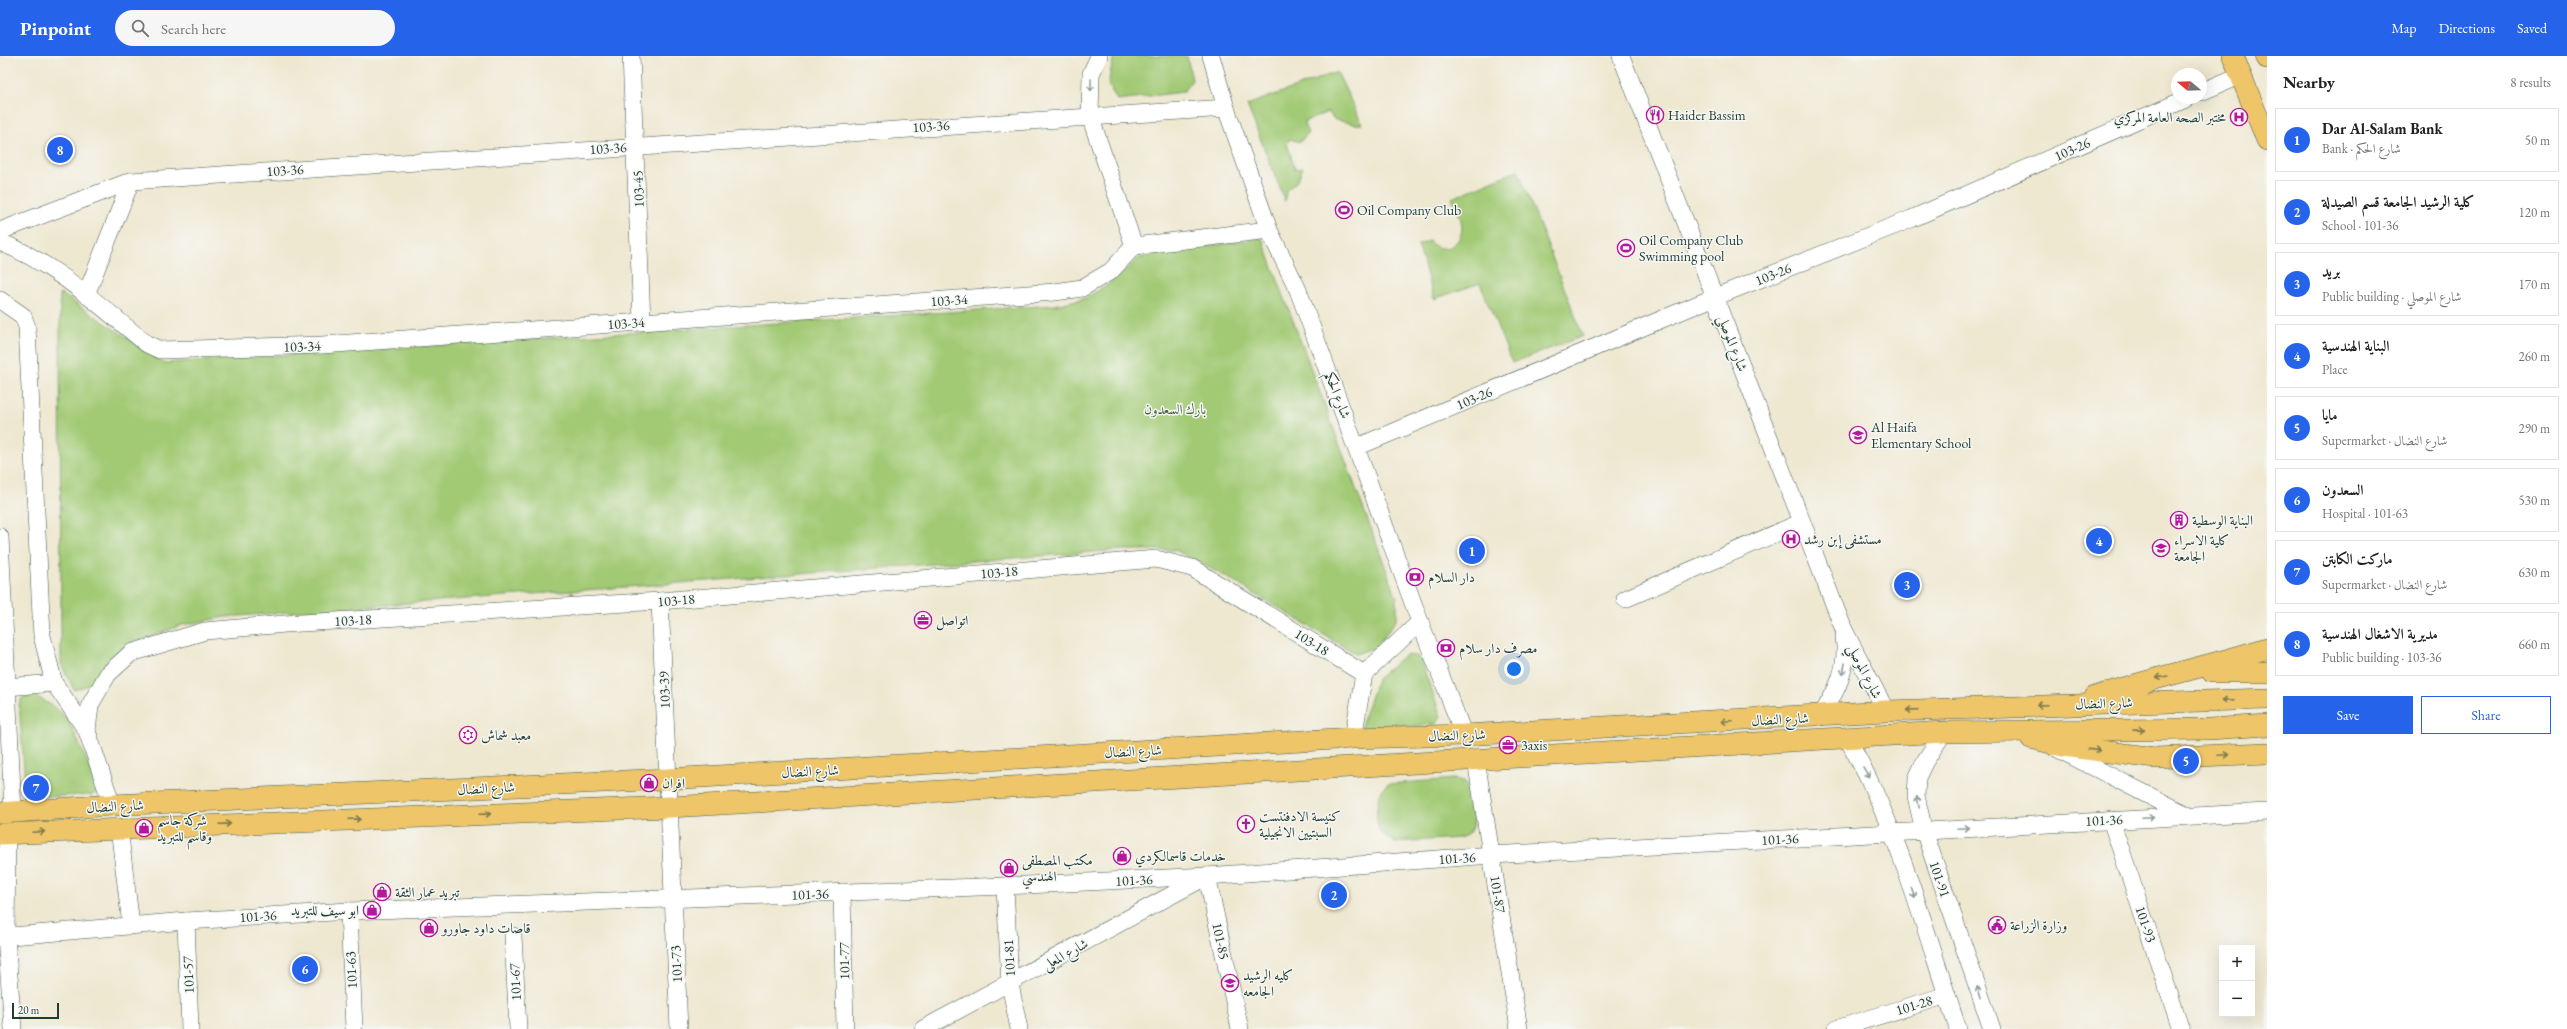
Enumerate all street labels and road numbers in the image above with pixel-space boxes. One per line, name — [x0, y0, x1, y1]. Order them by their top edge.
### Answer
street label: 103-36 — [912, 116, 951, 136]
street label: 103-26 — [2051, 133, 2093, 165]
street label: 103-36 — [589, 138, 628, 158]
street label: 103-36 — [266, 160, 305, 180]
street label: 103-45 — [628, 170, 648, 208]
street label: 103-26 — [1752, 259, 1794, 289]
street label: 103-34 — [930, 290, 969, 310]
street label: شارع الموصلي — [1710, 312, 1752, 375]
street label: 103-34 — [607, 313, 646, 333]
street label: 103-34 — [283, 336, 321, 356]
street label: شارع الحكم — [1316, 369, 1355, 423]
street label: 103-26 — [1453, 382, 1495, 414]
street label: 103-18 — [980, 561, 1019, 583]
street label: 103-18 — [657, 589, 696, 611]
street label: 103-18 — [334, 610, 372, 630]
street label: 103-18 — [1291, 624, 1333, 660]
street label: شارع الموصلي — [1840, 641, 1886, 703]
street label: 103-39 — [654, 671, 674, 709]
street label: شارع النضال — [2075, 693, 2133, 716]
street label: شارع النضال — [1751, 708, 1810, 732]
street label: شارع النضال — [1428, 725, 1486, 748]
street label: شارع النضال — [1104, 740, 1163, 764]
street label: شارع النضال — [781, 760, 840, 784]
street label: شارع النضال — [457, 777, 516, 801]
street label: شارع النضال — [86, 795, 145, 819]
street label: 101-36 — [2085, 810, 2123, 830]
street label: 101-36 — [1761, 829, 1799, 849]
street label: 101-36 — [1438, 848, 1477, 868]
street label: 101-91 — [1925, 858, 1955, 900]
street label: 101-36 — [1115, 870, 1153, 890]
street label: 101-87 — [1486, 874, 1510, 914]
street label: 101-36 — [791, 884, 829, 904]
street label: 101-93 — [2131, 903, 2161, 945]
street label: 101-36 — [239, 906, 278, 926]
street label: 101-85 — [1208, 921, 1234, 961]
street label: شارع المعلى — [1039, 934, 1093, 977]
street label: 101-81 — [999, 939, 1019, 977]
street label: 101-77 — [835, 942, 853, 980]
street label: 101-73 — [666, 945, 686, 983]
street label: 101-63 — [341, 951, 361, 989]
street label: 101-57 — [178, 956, 198, 994]
street label: 101-67 — [505, 963, 525, 1001]
street label: 101-28 — [1893, 991, 1935, 1019]

